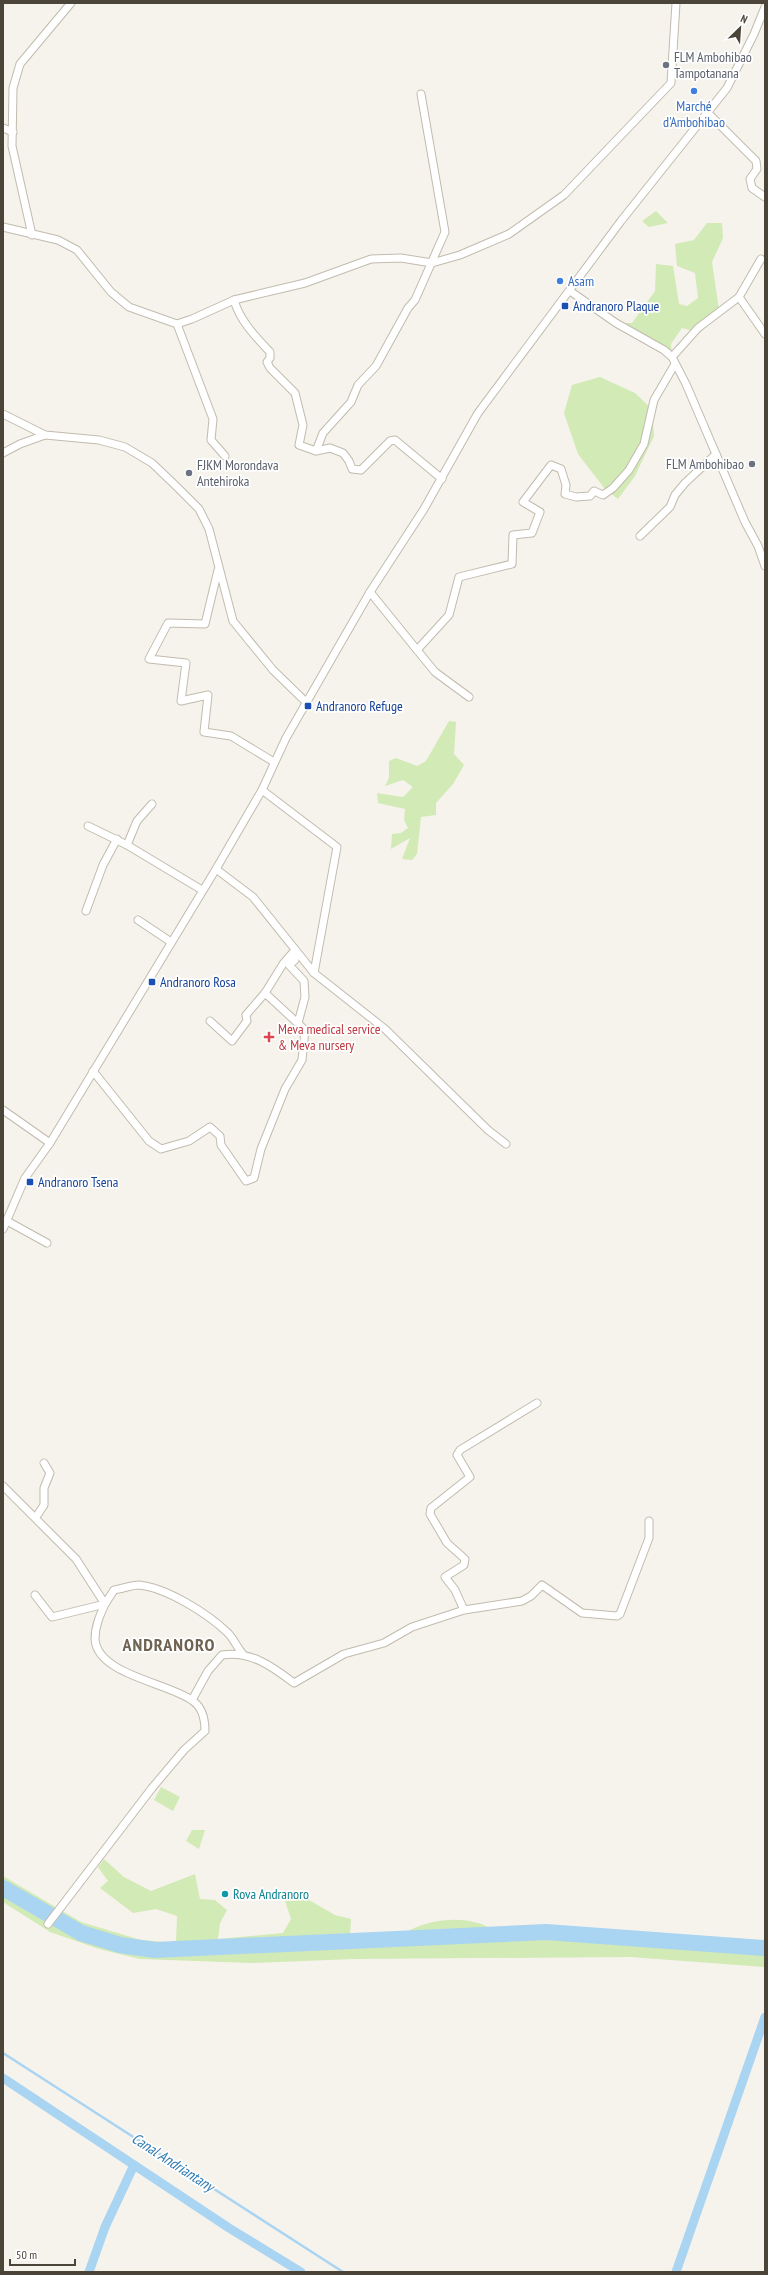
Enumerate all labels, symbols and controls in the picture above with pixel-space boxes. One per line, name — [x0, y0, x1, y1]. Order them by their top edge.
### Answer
north arrow — [720, 8, 760, 48]
text: N — [739, 11, 750, 27]
place label: FLM Ambohibao Tampotanana — [674, 48, 752, 82]
marker: FLM Ambohibao Tampotanana — [661, 60, 671, 70]
marker: Marché d'Ambohibao — [689, 86, 699, 96]
place label: Marché d'Ambohibao — [663, 97, 725, 131]
place label: Asam — [568, 272, 594, 290]
marker: Asam — [555, 276, 565, 286]
place label: Andranoro Plaque — [573, 297, 660, 315]
marker: Andranoro Plaque — [560, 301, 570, 311]
place label: FLM Ambohibao — [666, 455, 744, 473]
place label: FJKM Morondava Antehiroka — [197, 456, 279, 490]
marker: FLM Ambohibao — [747, 459, 757, 469]
marker: FJKM Morondava Antehiroka — [184, 468, 194, 478]
place label: Andranoro Refuge — [316, 697, 403, 715]
marker: Andranoro Refuge — [303, 701, 313, 711]
place label: Andranoro Rosa — [160, 973, 236, 991]
marker: Andranoro Rosa — [147, 977, 157, 987]
place label: Meva medical service & Meva nursery — [278, 1020, 381, 1054]
marker: Meva medical service & Meva nursery — [263, 1031, 275, 1043]
place label: Andranoro Tsena — [38, 1173, 118, 1191]
marker: Andranoro Tsena — [25, 1177, 35, 1187]
district label: ANDRANORO — [121, 1633, 216, 1656]
place label: Rova Andranoro — [233, 1885, 309, 1903]
marker: Rova Andranoro — [220, 1889, 230, 1899]
water label: Canal Andriantany — [128, 2128, 220, 2197]
scale bar — [10, 2241, 75, 2267]
text: 50 m — [16, 2247, 37, 2262]

